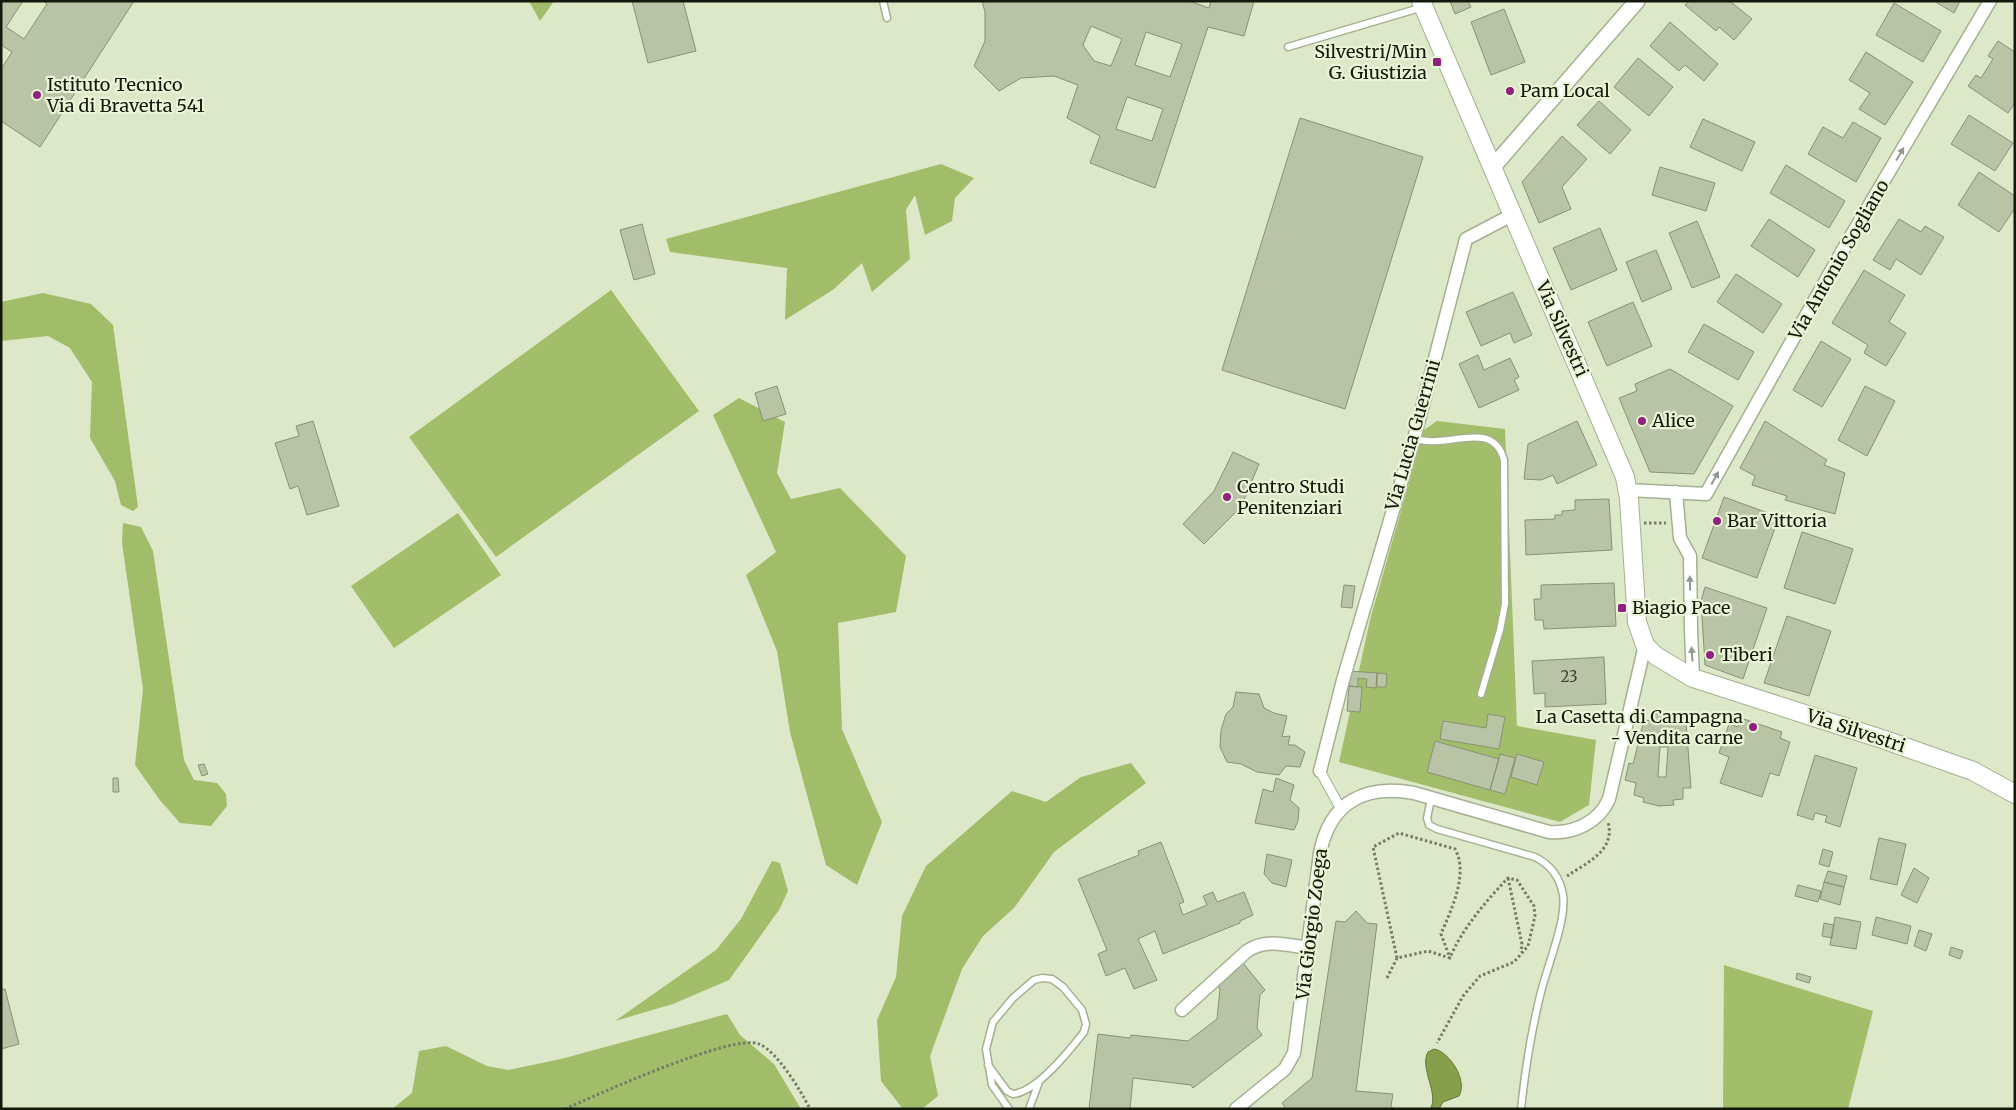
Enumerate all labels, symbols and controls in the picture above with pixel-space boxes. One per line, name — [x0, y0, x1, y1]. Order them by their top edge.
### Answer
place label: Silvestri/Min G. Giustizia — [1314, 40, 1427, 84]
marker: Silvestri/Min G. Giustizia — [1431, 56, 1443, 68]
place label: Istituto Tecnico Via di Bravetta 541 — [46, 73, 205, 117]
place label: Pam Local — [1520, 79, 1610, 102]
marker: Pam Local — [1504, 85, 1516, 97]
marker: Istituto Tecnico Via di Bravetta 541 — [31, 89, 43, 101]
one-way arrow — [1895, 148, 1904, 161]
street label: Via Antonio Sogliano — [1783, 176, 1894, 345]
street label: Via Silvestri — [1531, 276, 1594, 381]
street label: Via Lucia Guerrini — [1380, 357, 1445, 514]
place label: Alice — [1651, 409, 1695, 432]
marker: Alice — [1636, 415, 1648, 427]
one-way arrow — [1711, 470, 1719, 485]
place label: Centro Studi Penitenziari — [1237, 475, 1345, 519]
marker: Centro Studi Penitenziari — [1221, 491, 1233, 503]
place label: Bar Vittoria — [1727, 509, 1827, 532]
marker: Bar Vittoria — [1711, 515, 1723, 527]
one-way arrow — [1686, 574, 1694, 590]
place label: Biagio Pace — [1632, 596, 1730, 619]
marker: Biagio Pace — [1616, 602, 1628, 614]
place label: Tiberi — [1720, 643, 1773, 666]
one-way arrow — [1688, 645, 1696, 661]
marker: Tiberi — [1704, 649, 1716, 661]
house number: 23 — [1561, 667, 1577, 686]
street label: Via Silvestri — [1803, 703, 1909, 757]
place label: La Casetta di Campagna - Vendita carne — [1536, 705, 1743, 749]
marker: La Casetta di Campagna - Vendita carne — [1747, 721, 1759, 733]
street label: Via Giorgio Zoega — [1291, 847, 1332, 1002]

